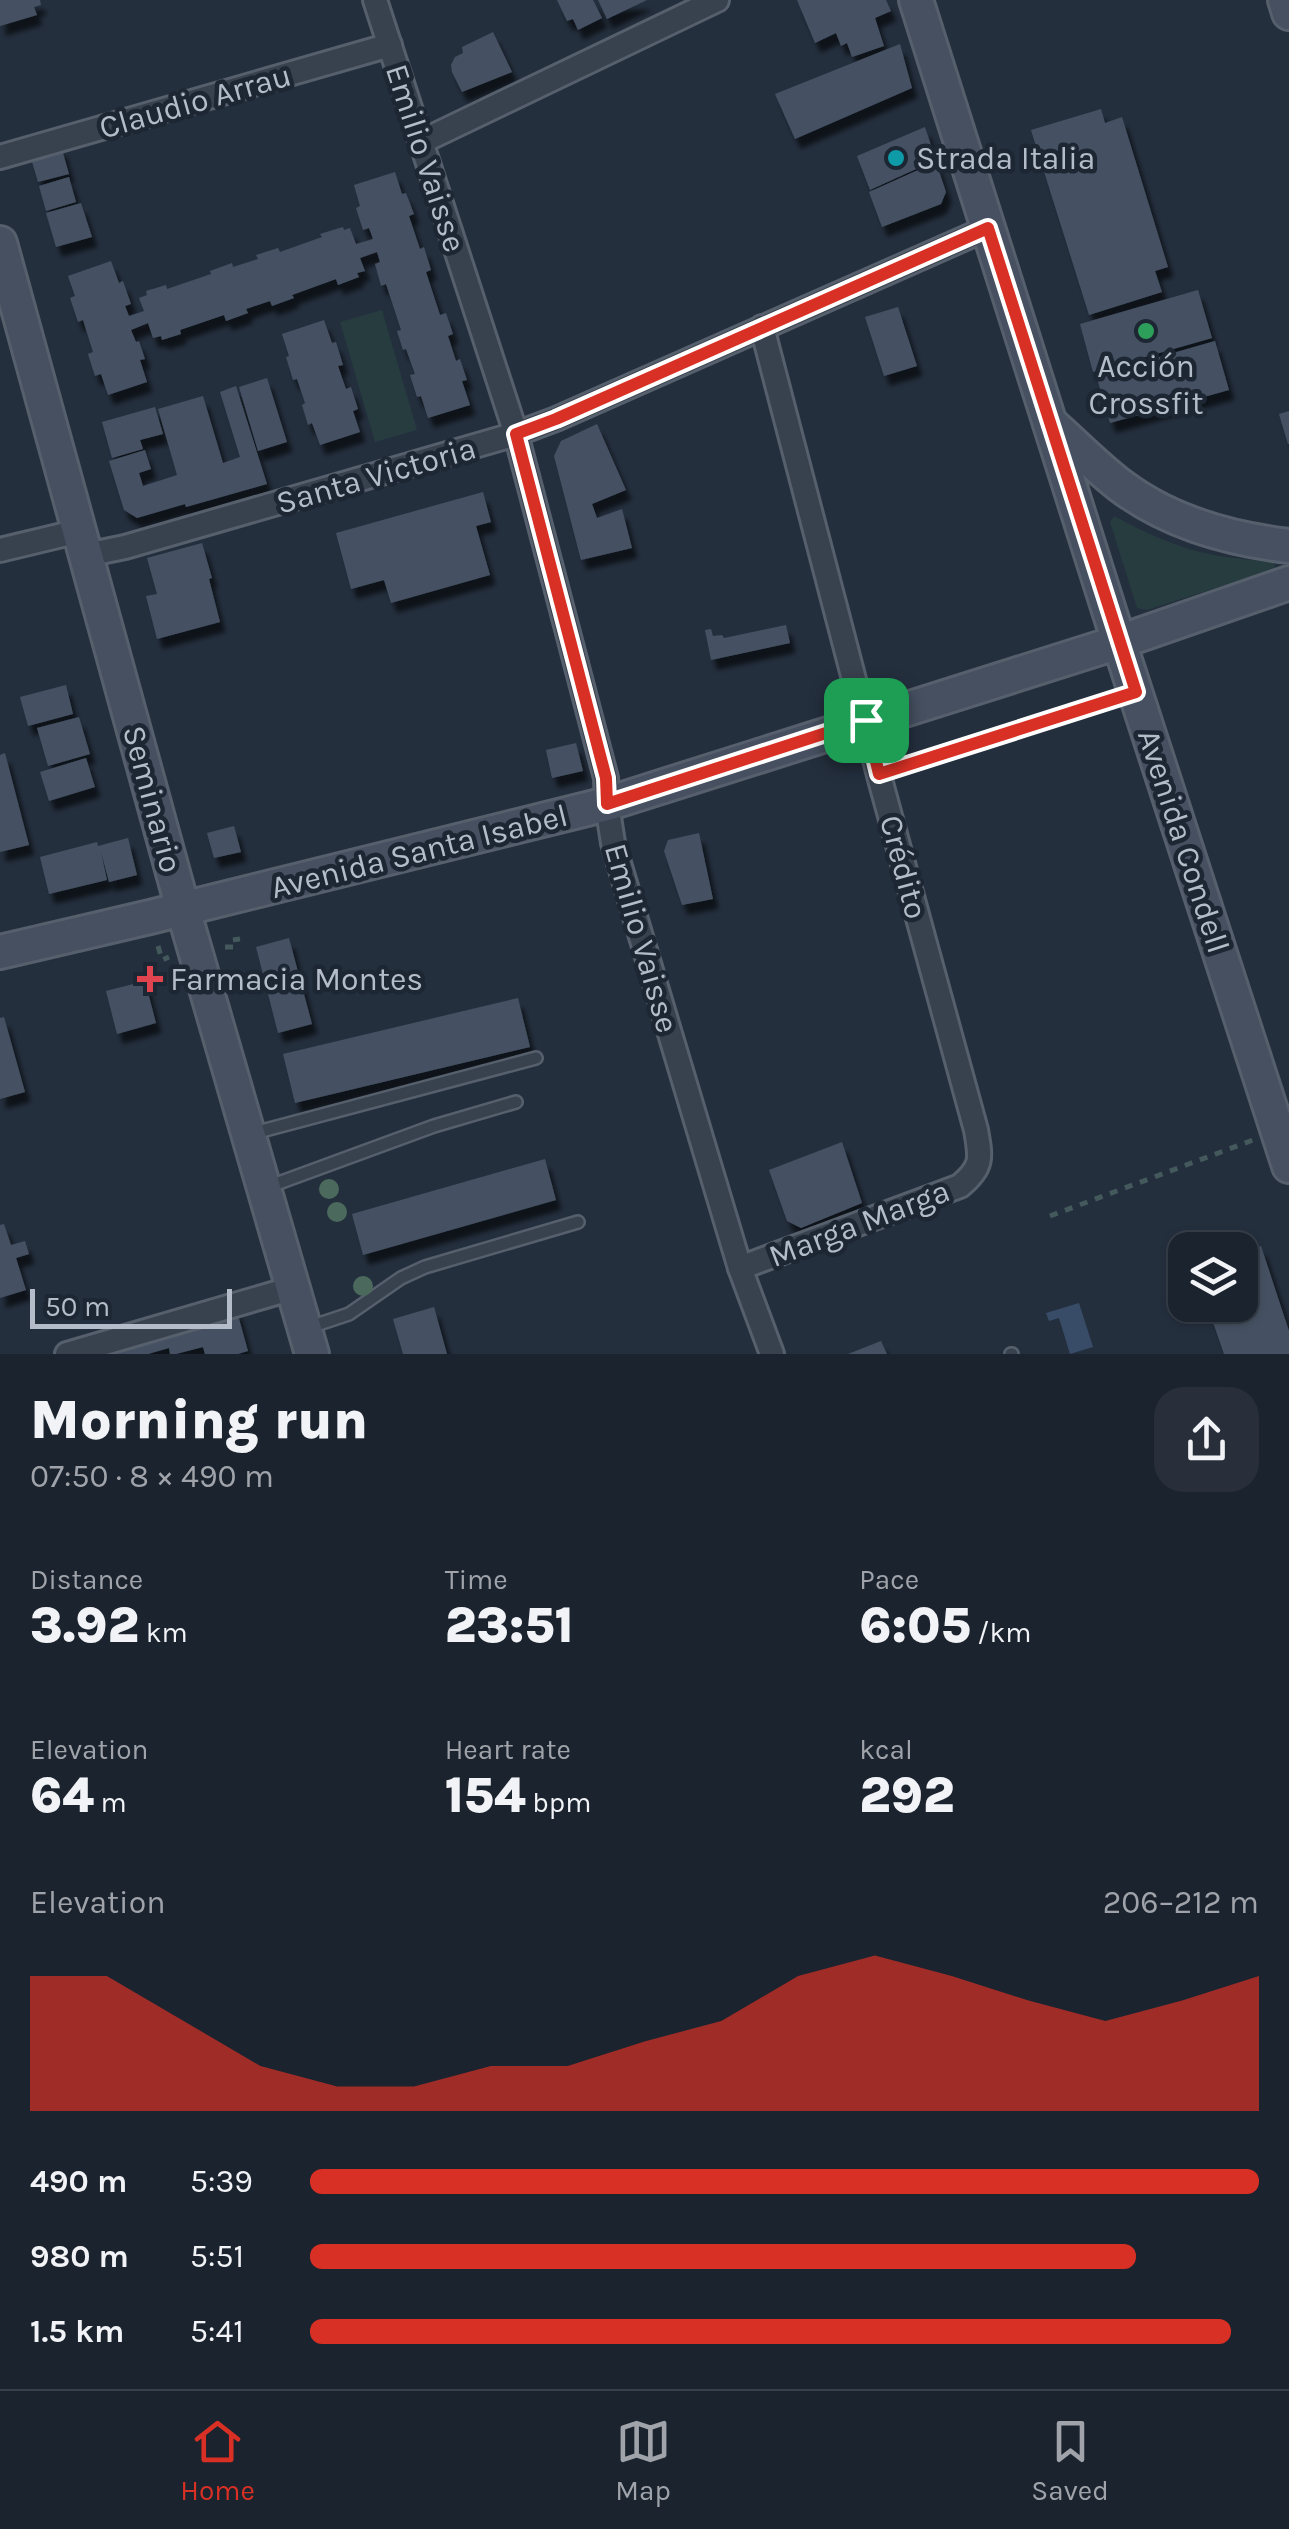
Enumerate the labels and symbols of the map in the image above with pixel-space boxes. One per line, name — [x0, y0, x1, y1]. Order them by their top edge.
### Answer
street label: Claudio Arrau — [95, 56, 295, 147]
street label: Emilio Vaisse — [378, 60, 473, 257]
place label: Strada Italia — [916, 140, 1095, 177]
marker: Strada Italia — [885, 147, 907, 169]
marker: Acción Crossfit — [1135, 320, 1157, 342]
place label: Acción Crossfit — [1089, 348, 1203, 422]
street label: Santa Victoria — [272, 429, 480, 522]
pin — [824, 678, 909, 763]
street label: Seminario — [115, 722, 190, 877]
street label: Avenida Condell — [1130, 725, 1237, 958]
street label: Avenida Santa Isabel — [267, 797, 571, 906]
street label: Crédito — [872, 811, 935, 923]
street label: Emilio Vaisse — [597, 839, 686, 1037]
place label: Farmacia Montes — [170, 961, 423, 998]
marker: Farmacia Montes — [139, 968, 161, 990]
street label: Marga Marga — [764, 1172, 955, 1275]
scale bar — [30, 1284, 232, 1328]

